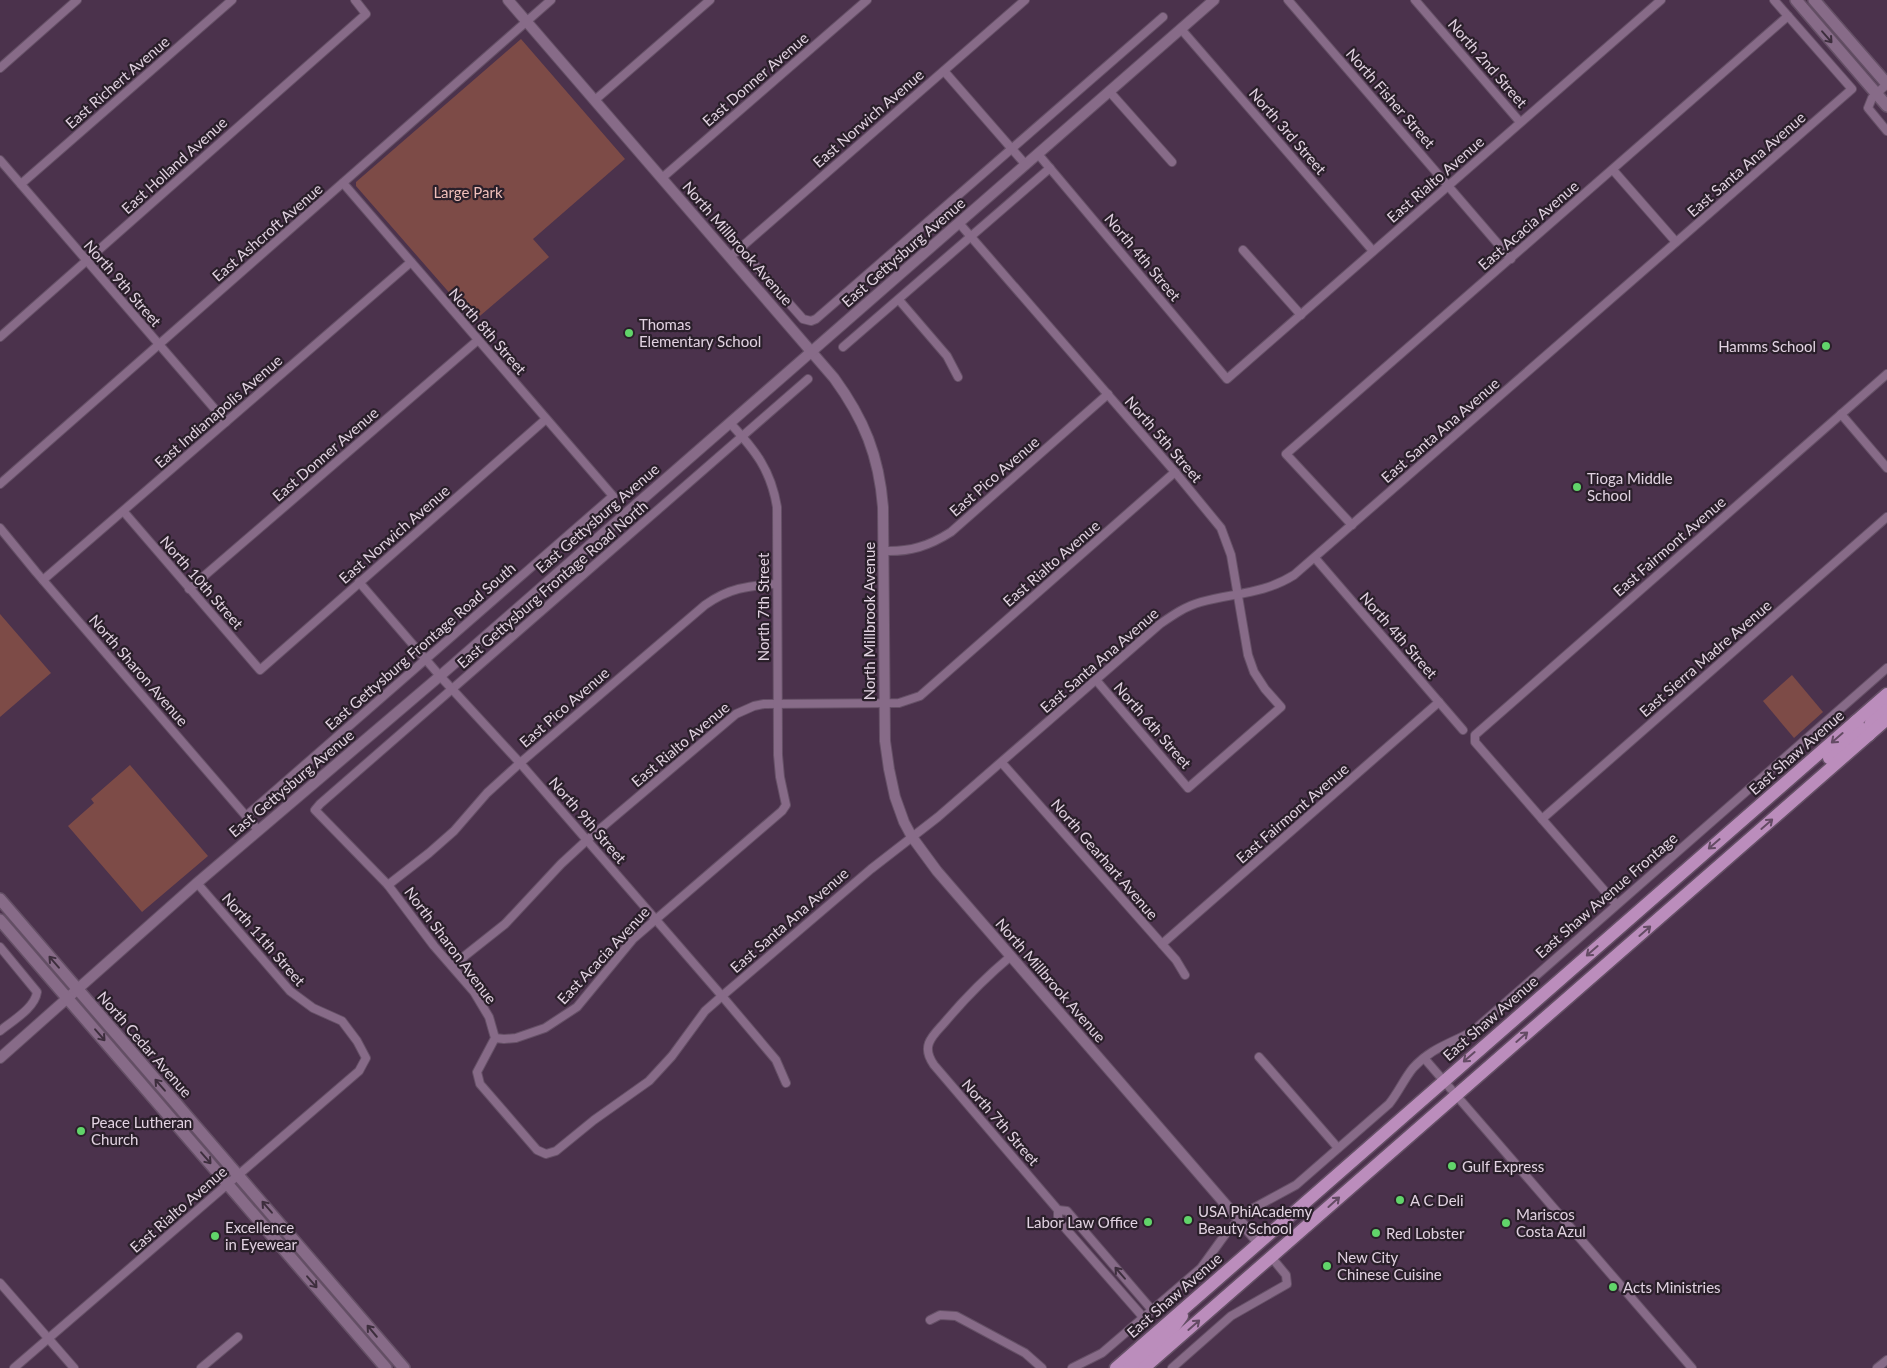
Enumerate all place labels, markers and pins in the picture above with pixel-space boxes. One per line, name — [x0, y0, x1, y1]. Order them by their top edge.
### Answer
place label: Thomas Elementary School — [639, 315, 761, 350]
marker: Thomas Elementary School — [623, 327, 635, 339]
place label: Hamms School — [1718, 337, 1816, 355]
marker: Hamms School — [1820, 340, 1832, 352]
place label: Tioga Middle School — [1587, 469, 1673, 504]
marker: Tioga Middle School — [1571, 481, 1583, 493]
place label: Peace Lutheran Church — [91, 1113, 192, 1148]
marker: Peace Lutheran Church — [75, 1125, 87, 1137]
place label: Gulf Express — [1462, 1157, 1544, 1175]
marker: Gulf Express — [1446, 1160, 1458, 1172]
place label: A C Deli — [1410, 1191, 1464, 1209]
marker: A C Deli — [1394, 1194, 1406, 1206]
place label: USA PhiAcademy Beauty School — [1198, 1202, 1312, 1237]
place label: Mariscos Costa Azul — [1516, 1205, 1586, 1240]
place label: Labor Law Office — [1026, 1213, 1138, 1231]
marker: USA PhiAcademy Beauty School — [1182, 1214, 1194, 1226]
marker: Labor Law Office — [1142, 1216, 1154, 1228]
marker: Mariscos Costa Azul — [1500, 1217, 1512, 1229]
place label: Excellence in Eyewear — [225, 1218, 298, 1253]
place label: Red Lobster — [1386, 1224, 1465, 1242]
marker: Red Lobster — [1370, 1227, 1382, 1239]
marker: Excellence in Eyewear — [209, 1230, 221, 1242]
place label: New City Chinese Cuisine — [1337, 1248, 1442, 1283]
marker: New City Chinese Cuisine — [1321, 1260, 1333, 1272]
place label: Acts Ministries — [1623, 1278, 1721, 1296]
marker: Acts Ministries — [1607, 1281, 1619, 1293]

